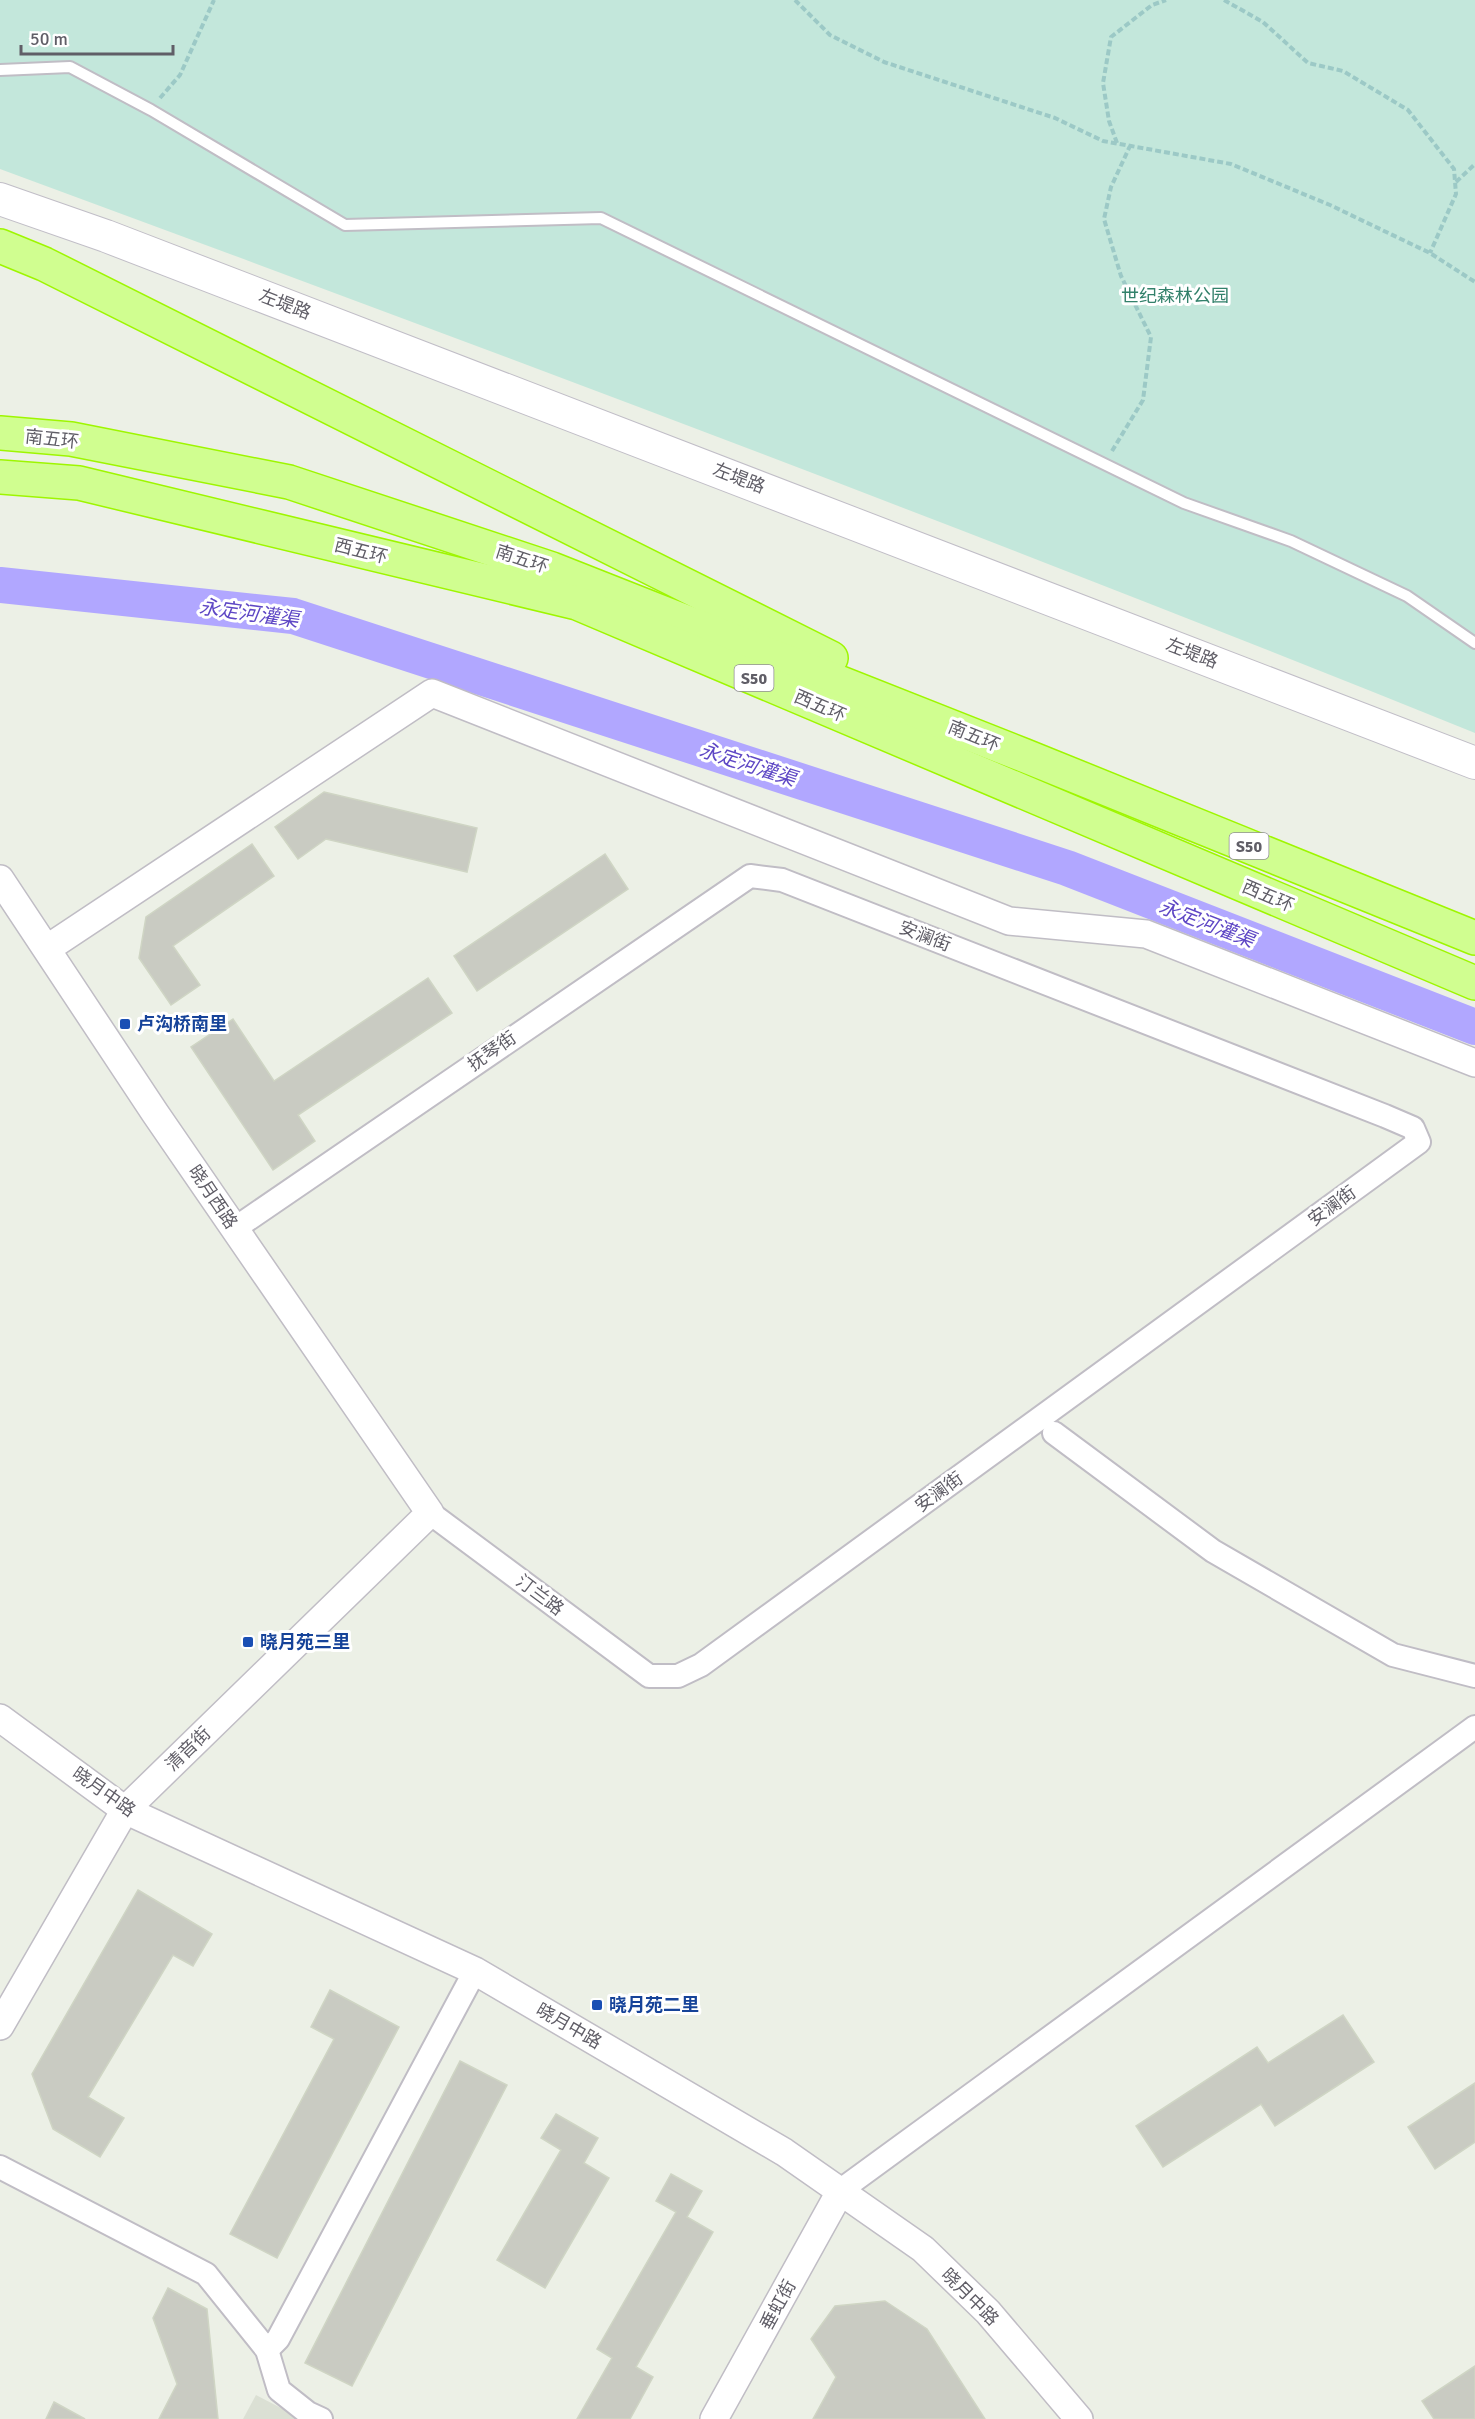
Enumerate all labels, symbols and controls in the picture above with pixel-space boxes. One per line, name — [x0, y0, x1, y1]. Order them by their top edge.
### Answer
scale bar — [21, 18, 172, 56]
text: 50 m — [30, 28, 68, 50]
street label: 左堤路 — [256, 284, 314, 324]
park label: 世纪森林公园 — [1121, 285, 1229, 307]
street label: 南五环 — [24, 425, 80, 453]
street label: 左堤路 — [710, 458, 768, 498]
street label: 西五环 — [332, 534, 390, 568]
street label: 南五环 — [493, 540, 551, 578]
water label: 永定河灌渠 — [198, 594, 303, 633]
street label: 左堤路 — [1163, 633, 1221, 673]
road number: S50 — [734, 665, 774, 691]
street label: 西五环 — [791, 685, 849, 727]
street label: 南五环 — [945, 716, 1003, 756]
water label: 永定河灌渠 — [696, 737, 802, 793]
road number: S50 — [1230, 833, 1268, 859]
street label: 西五环 — [1239, 875, 1297, 917]
water label: 永定河灌渠 — [1156, 894, 1261, 954]
street label: 安澜街 — [896, 916, 954, 956]
place label: 卢沟桥南里 — [137, 1013, 227, 1035]
marker: 卢沟桥南里 — [118, 1017, 132, 1031]
street label: 抚琴街 — [464, 1027, 520, 1075]
street label: 晓月西路 — [184, 1161, 242, 1233]
street label: 安澜街 — [1304, 1181, 1360, 1231]
street label: 安澜街 — [911, 1467, 967, 1517]
street label: 汀兰路 — [512, 1570, 568, 1620]
place label: 晓月苑三里 — [260, 1631, 350, 1653]
marker: 晓月苑三里 — [241, 1635, 255, 1649]
street label: 清音街 — [161, 1722, 215, 1776]
street label: 晓月中路 — [68, 1762, 140, 1822]
place label: 晓月苑二里 — [609, 1994, 699, 2016]
street label: 晓月中路 — [532, 1998, 606, 2054]
marker: 晓月苑二里 — [590, 1998, 604, 2012]
street label: 晓月中路 — [937, 2264, 1003, 2330]
street label: 垂虹街 — [755, 2276, 801, 2334]

